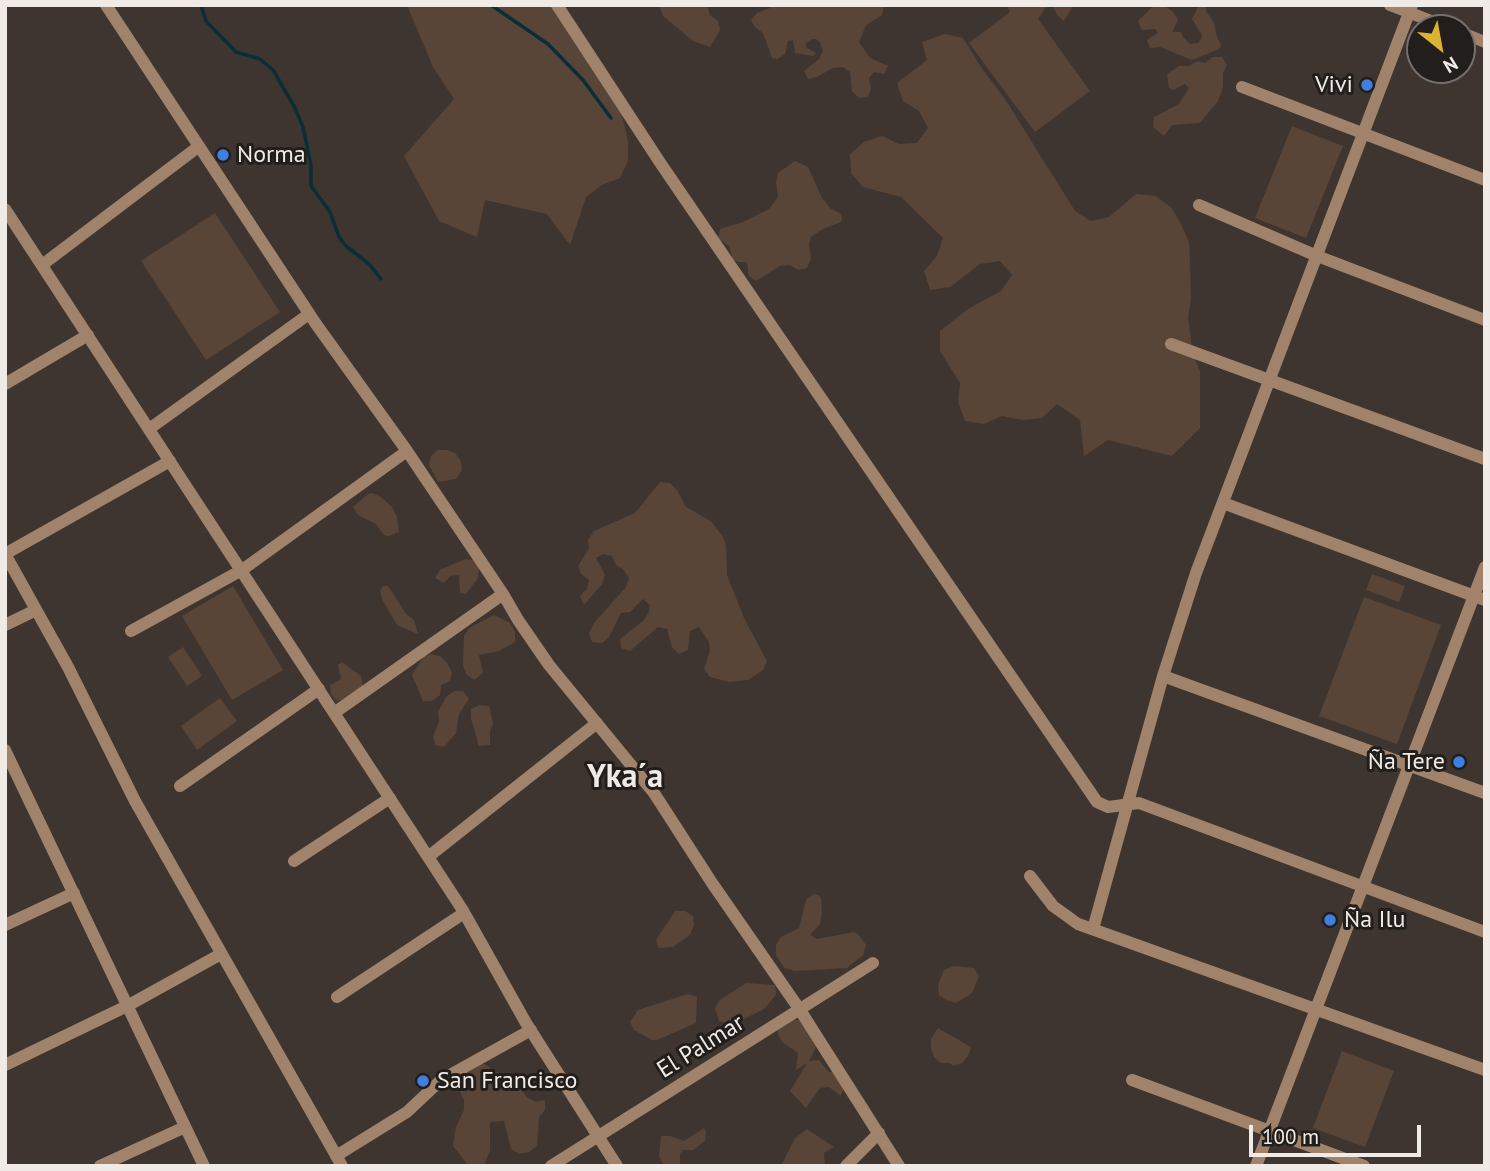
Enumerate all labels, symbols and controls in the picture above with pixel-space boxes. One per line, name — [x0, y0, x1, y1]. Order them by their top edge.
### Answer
north arrow — [1406, 14, 1476, 84]
text: N — [1439, 52, 1462, 79]
place label: Vivi — [1315, 71, 1353, 99]
marker: Vivi — [1359, 77, 1375, 93]
place label: Norma — [237, 141, 306, 169]
marker: Norma — [215, 147, 231, 163]
place label: Ña Tere — [1368, 748, 1445, 776]
marker: Ña Tere — [1451, 754, 1467, 770]
district label: Yka´a — [587, 759, 663, 797]
place label: Ña Ilu — [1344, 906, 1405, 934]
marker: Ña Ilu — [1322, 912, 1338, 928]
street label: El Palmar — [652, 1009, 750, 1085]
place label: San Francisco — [437, 1067, 577, 1095]
marker: San Francisco — [415, 1073, 431, 1089]
scale bar — [1252, 1112, 1424, 1156]
text: 100 m — [1262, 1123, 1319, 1150]

